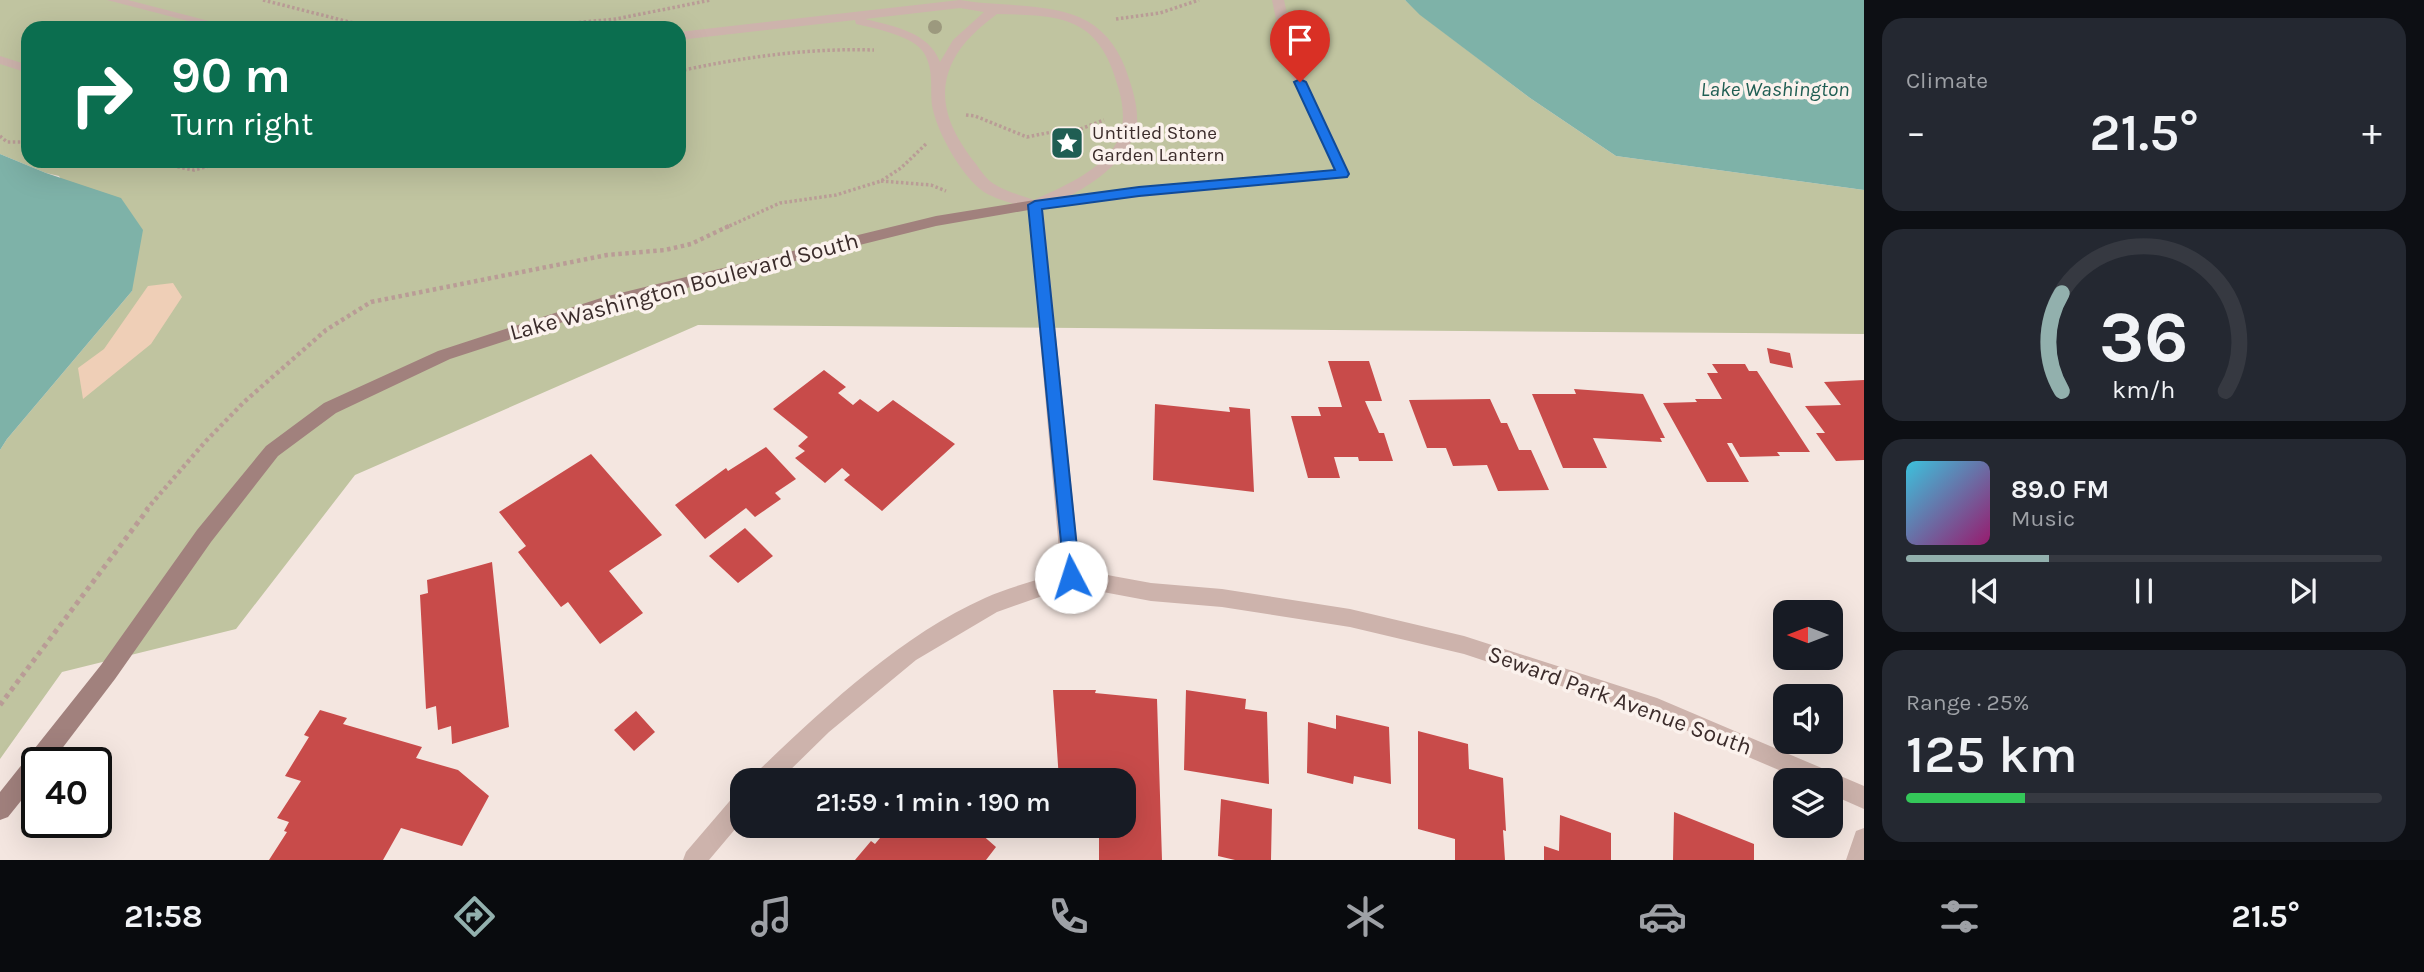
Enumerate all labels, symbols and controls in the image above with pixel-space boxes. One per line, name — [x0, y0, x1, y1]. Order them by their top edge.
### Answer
pin — [1270, 10, 1330, 82]
icon: arrive — [1281, 21, 1319, 59]
text: 90 m — [171, 47, 291, 104]
icon: right — [56, 49, 147, 140]
text: Climate — [1906, 67, 1988, 94]
water label: Lake Washington — [1700, 77, 1850, 101]
text: 21.5° — [2089, 102, 2199, 163]
text: Turn right — [171, 106, 313, 143]
text: − — [1906, 110, 1926, 155]
text: + — [2362, 110, 2382, 155]
place label: Untitled Stone Garden Lantern — [1092, 122, 1225, 166]
place icon: Untitled Stone Garden Lantern — [1048, 124, 1086, 162]
street label: Lake Washington Boulevard South — [507, 227, 861, 346]
text: 36 — [2099, 294, 2189, 379]
text: km/h — [2112, 375, 2176, 404]
text: 89.0 FM — [2011, 474, 2109, 505]
text: Music — [2011, 505, 2075, 532]
position arrow — [1034, 540, 1108, 614]
icon: previous — [1966, 572, 2004, 610]
icon: pause — [2125, 572, 2163, 610]
icon: next — [2284, 572, 2322, 610]
north arrow — [1773, 600, 1843, 670]
map controls — [1773, 600, 1843, 838]
street label: Seward Park Avenue South — [1484, 640, 1755, 761]
button: sound — [1773, 684, 1843, 754]
text: Range · 25% — [1906, 689, 2029, 716]
text: 125 km — [1906, 724, 2078, 785]
speed limit sign: 40 — [21, 747, 112, 838]
button: layers — [1773, 768, 1843, 838]
text: 21:59 · 1 min · 190 m — [815, 787, 1051, 818]
icon: directions — [450, 892, 499, 941]
icon: music — [747, 892, 796, 941]
icon: phone — [1044, 892, 1093, 941]
icon: climate — [1341, 892, 1390, 941]
icon: car — [1638, 892, 1687, 941]
icon: filters — [1935, 892, 1984, 941]
text: 21:58 — [124, 898, 203, 935]
text: 21.5° — [2231, 898, 2300, 935]

